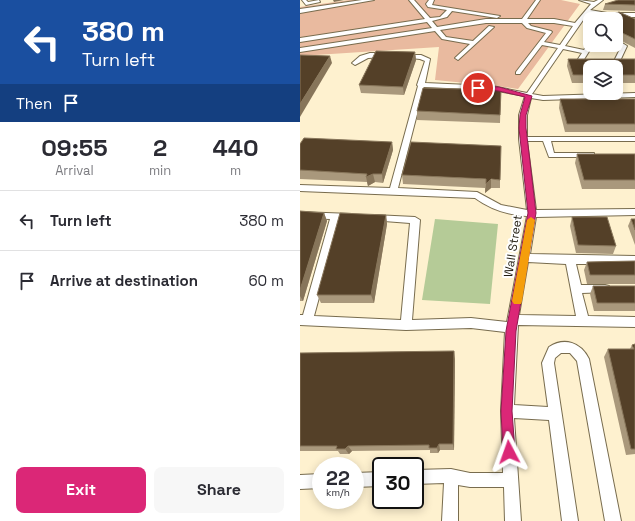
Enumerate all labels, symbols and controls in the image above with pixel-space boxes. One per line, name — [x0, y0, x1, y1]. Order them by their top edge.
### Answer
map controls — [583, 12, 623, 100]
button: search — [583, 12, 623, 52]
text: 380 m — [82, 13, 165, 49]
icon: left — [16, 16, 68, 68]
text: Turn left — [82, 48, 155, 71]
button: layers — [583, 60, 623, 100]
pin — [461, 71, 495, 105]
icon: arrive — [467, 77, 489, 99]
icon: arrive — [60, 92, 82, 114]
text: Then — [16, 94, 52, 113]
text: 09:55 — [41, 132, 108, 163]
text: 2 — [153, 132, 167, 163]
text: 440 — [213, 132, 259, 163]
text: Arrival — [55, 162, 94, 179]
text: min — [149, 162, 171, 179]
text: m — [230, 162, 241, 179]
icon: left — [16, 210, 38, 232]
text: Turn left — [50, 211, 112, 230]
text: 380 m — [239, 211, 284, 230]
street label: Wall Street — [500, 214, 526, 278]
icon: arrive — [16, 270, 38, 292]
text: Arrive at destination — [50, 271, 198, 290]
text: 60 m — [248, 271, 284, 290]
position arrow — [488, 431, 530, 473]
speed limit sign: 30 — [372, 457, 424, 509]
text: 22 — [326, 465, 350, 491]
button: Exit — [16, 467, 146, 513]
button: Share — [154, 467, 284, 513]
text: km/h — [326, 486, 350, 499]

